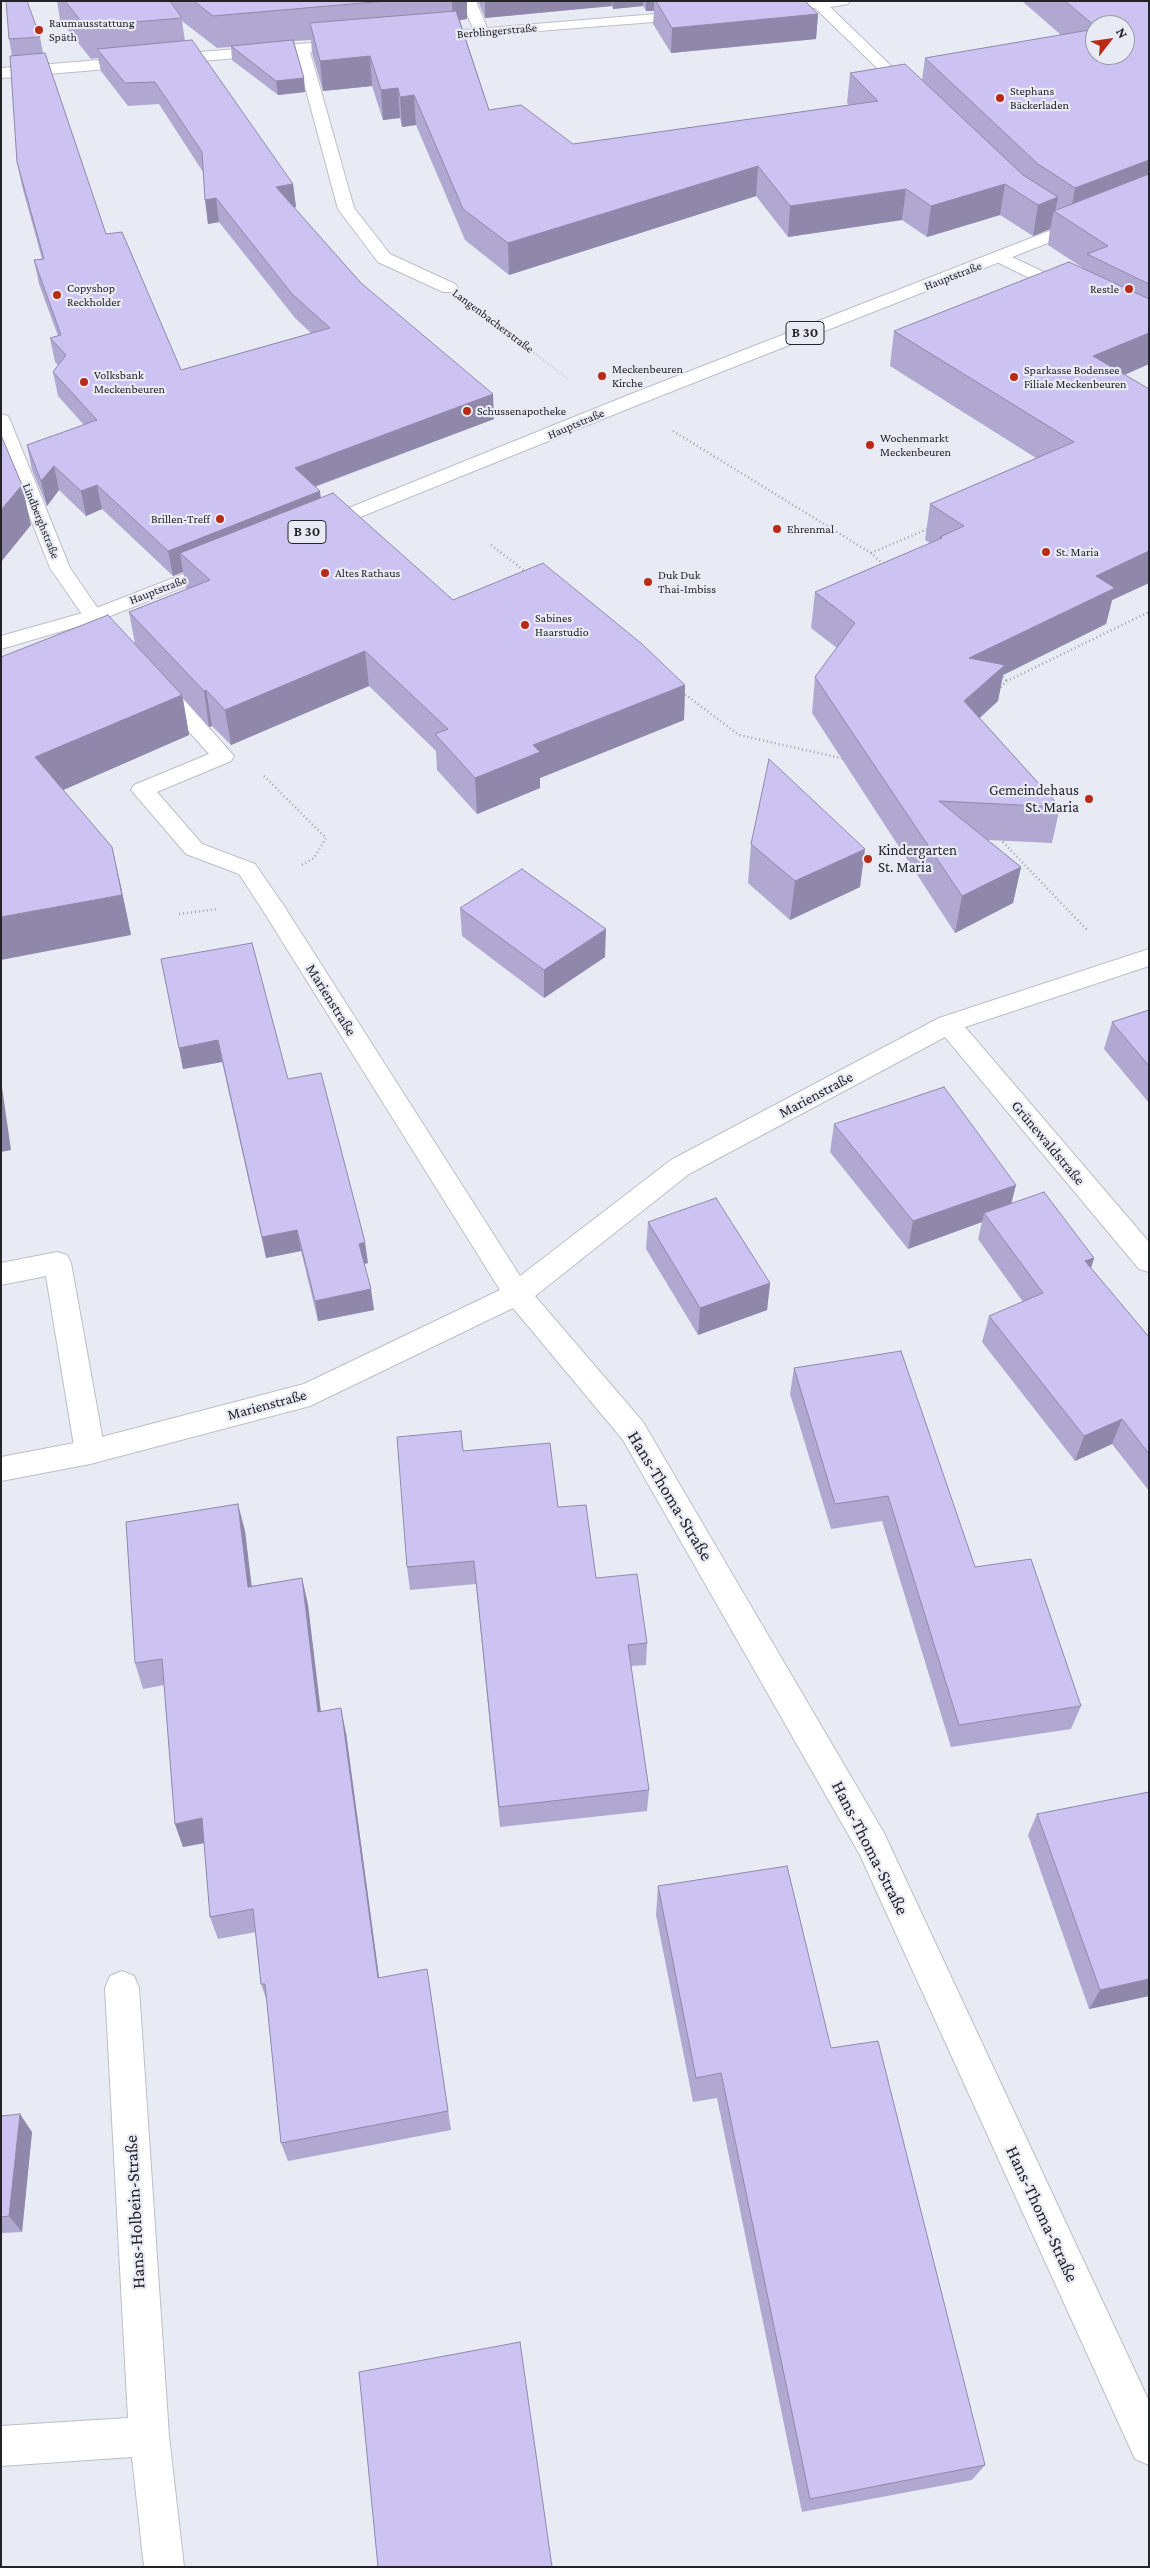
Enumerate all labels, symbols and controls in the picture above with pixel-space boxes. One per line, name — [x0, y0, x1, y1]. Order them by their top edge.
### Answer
north arrow — [1085, 15, 1135, 65]
place label: Raumausstattung Späth — [49, 16, 134, 44]
street label: Berblingerstraße — [456, 20, 538, 42]
marker: Raumausstattung Späth — [33, 24, 45, 36]
text: N — [1113, 25, 1131, 41]
place label: Stephans Bäckerladen — [1010, 84, 1069, 112]
marker: Stephans Bäckerladen — [994, 92, 1006, 104]
street label: Hauptstraße — [922, 258, 984, 294]
place label: Copyshop Reckholder — [67, 281, 121, 309]
place label: Restle — [1090, 282, 1119, 296]
marker: Restle — [1123, 283, 1135, 295]
street label: Langenbacherstraße — [449, 286, 537, 356]
marker: Copyshop Reckholder — [51, 289, 63, 301]
road number: B 30 — [786, 322, 824, 344]
place label: Meckenbeuren Kirche — [612, 362, 683, 390]
place label: Sparkasse Bodensee Filiale Meckenbeuren — [1024, 363, 1127, 391]
place label: Volksbank Meckenbeuren — [94, 368, 165, 396]
marker: Meckenbeuren Kirche — [596, 370, 608, 382]
marker: Sparkasse Bodensee Filiale Meckenbeuren — [1008, 371, 1020, 383]
marker: Volksbank Meckenbeuren — [78, 376, 90, 388]
place label: Schussenapotheke — [477, 404, 566, 418]
marker: Schussenapotheke — [461, 405, 473, 417]
street label: Hauptstraße — [545, 406, 607, 442]
place label: Wochenmarkt Meckenbeuren — [880, 431, 951, 459]
marker: Wochenmarkt Meckenbeuren — [864, 439, 876, 451]
street label: Lindberghstraße — [19, 481, 63, 561]
place label: Brillen-Treff — [151, 512, 210, 526]
marker: Brillen-Treff — [214, 513, 226, 525]
road number: B 30 — [288, 520, 326, 544]
place label: Ehrenmal — [787, 522, 834, 536]
marker: Ehrenmal — [771, 523, 783, 535]
place label: St. Maria — [1056, 545, 1099, 559]
marker: St. Maria — [1040, 546, 1052, 558]
place label: Altes Rathaus — [335, 566, 400, 580]
marker: Altes Rathaus — [319, 567, 331, 579]
place label: Duk Duk Thai-Imbiss — [658, 568, 716, 596]
street label: Hauptstraße — [127, 572, 189, 608]
marker: Duk Duk Thai-Imbiss — [642, 576, 654, 588]
place label: Sabines Haarstudio — [535, 611, 589, 639]
marker: Sabines Haarstudio — [519, 619, 531, 631]
place label: Gemeindehaus St. Maria — [989, 781, 1079, 816]
marker: Gemeindehaus St. Maria — [1083, 793, 1095, 805]
place label: Kindergarten St. Maria — [878, 841, 957, 876]
marker: Kindergarten St. Maria — [862, 853, 874, 865]
street label: Marienstraße — [302, 961, 360, 1039]
street label: Marienstraße — [776, 1068, 856, 1122]
street label: Grünewaldstraße — [1007, 1097, 1089, 1189]
street label: Marienstraße — [226, 1386, 308, 1424]
street label: Hans-Thoma-Straße — [623, 1427, 717, 1565]
street label: Hans-Thoma-Straße — [827, 1777, 913, 1919]
street label: Hans-Holbein-Straße — [120, 2135, 150, 2289]
street label: Hans-Thoma-Straße — [1001, 2143, 1083, 2285]

